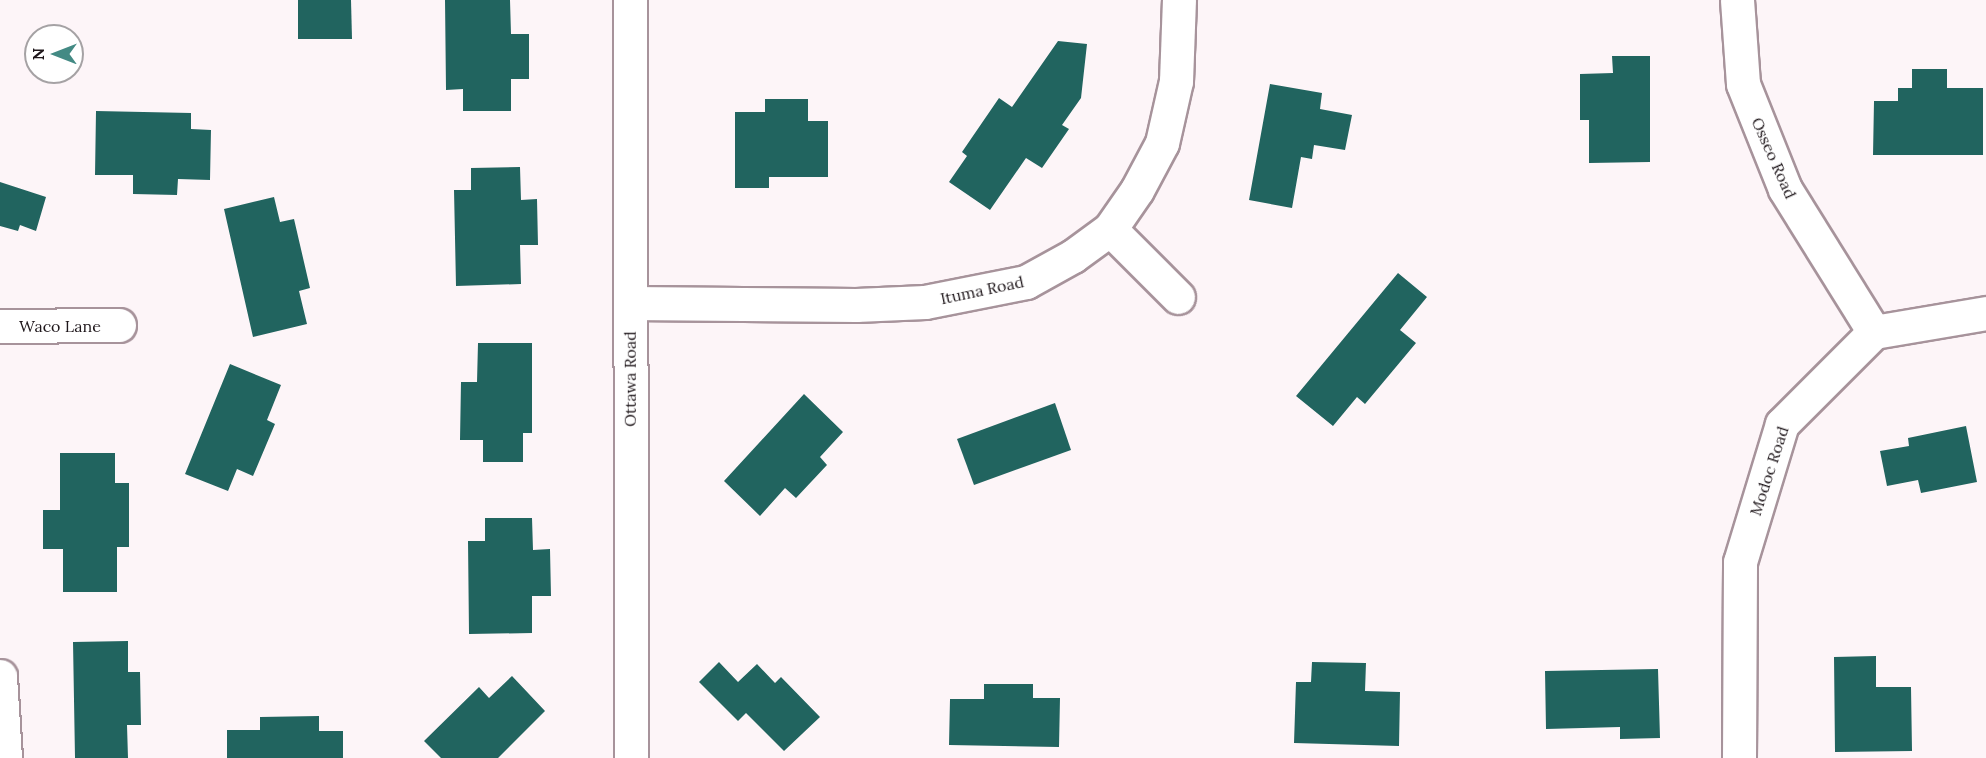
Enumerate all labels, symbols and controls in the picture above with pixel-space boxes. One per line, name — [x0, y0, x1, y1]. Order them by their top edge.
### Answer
north arrow — [24, 24, 84, 84]
text: N — [28, 48, 48, 60]
street label: Osseo Road — [1748, 114, 1800, 202]
street label: Ituma Road — [939, 272, 1025, 308]
street label: Waco Lane — [19, 316, 101, 336]
street label: Ottawa Road — [620, 331, 640, 427]
street label: Modoc Road — [1746, 424, 1792, 518]

